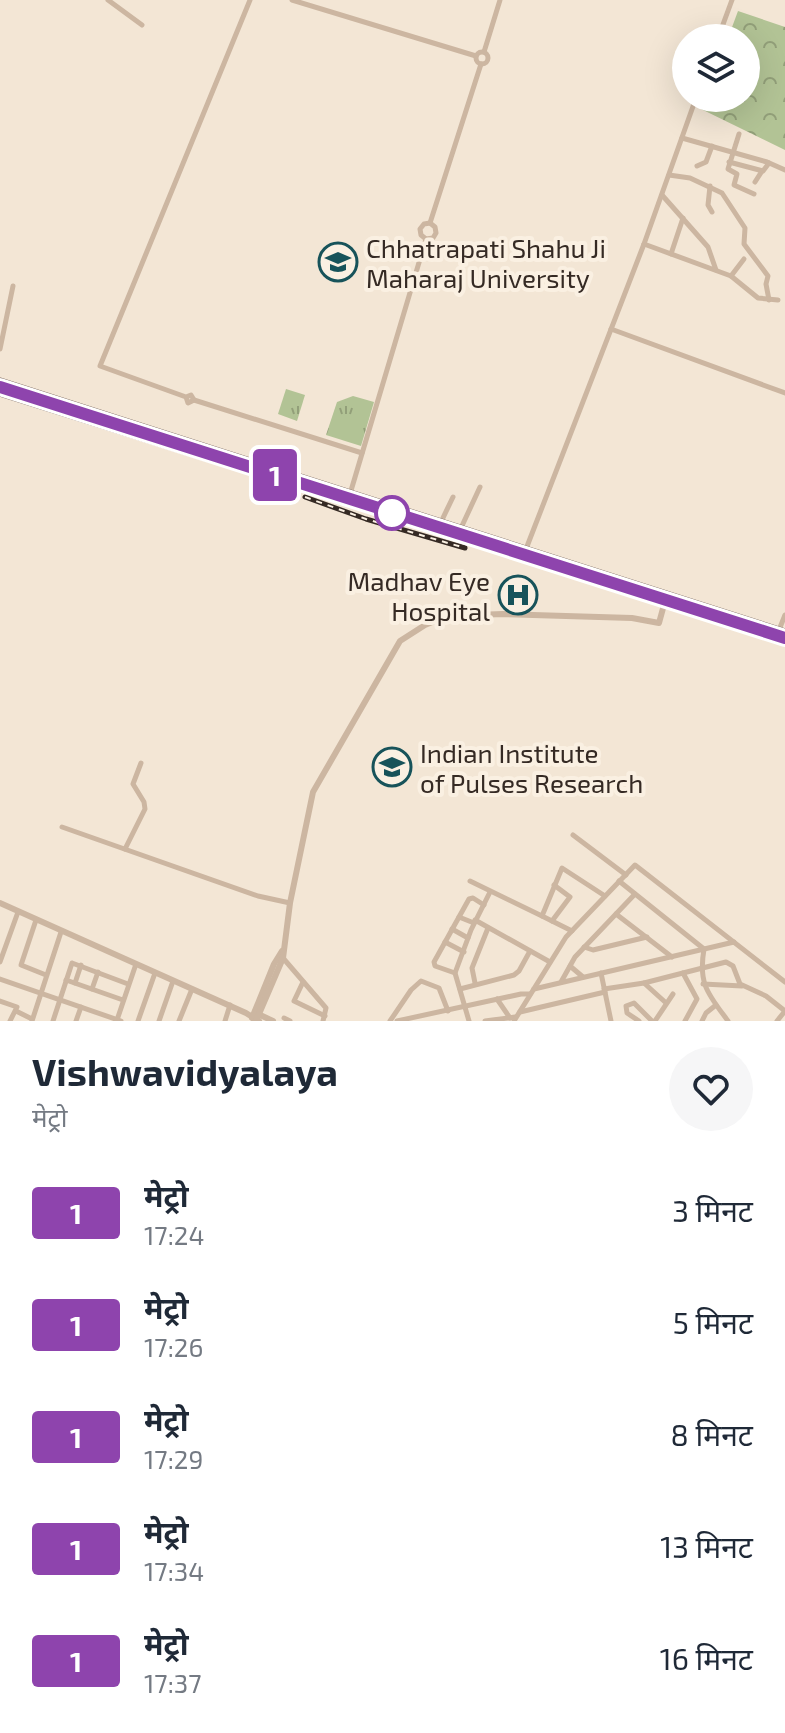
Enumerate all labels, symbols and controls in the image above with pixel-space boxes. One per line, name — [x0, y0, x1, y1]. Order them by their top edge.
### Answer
map controls — [672, 24, 760, 112]
button: layers — [672, 24, 760, 112]
place label: Chhatrapati Shahu Ji Maharaj University — [366, 232, 606, 293]
school or university icon: Chhatrapati Shahu Ji Maharaj University — [317, 241, 359, 283]
line badge: 1 — [249, 449, 301, 501]
text: 1 — [269, 458, 281, 492]
unlabelled marker — [375, 496, 409, 530]
place label: Madhav Eye Hospital — [348, 565, 490, 626]
hospital icon: Madhav Eye Hospital — [497, 574, 539, 616]
place label: Indian Institute of Pulses Research — [420, 737, 643, 798]
school or university icon: Indian Institute of Pulses Research — [371, 746, 413, 788]
button: heart — [669, 1047, 753, 1131]
text: Vishwavidyalaya — [32, 1048, 338, 1094]
text: मेट्रो — [32, 1101, 67, 1132]
text: मेट्रो — [144, 1177, 189, 1213]
text: 3 मिनट — [672, 1192, 753, 1228]
text: 1 — [70, 1196, 82, 1230]
text: 17:24 — [144, 1219, 204, 1250]
text: मेट्रो — [144, 1289, 189, 1325]
text: 5 मिनट — [673, 1304, 753, 1340]
text: 1 — [70, 1308, 82, 1342]
text: 17:26 — [144, 1331, 203, 1362]
text: मेट्रो — [144, 1401, 189, 1437]
text: 8 मिनट — [671, 1416, 753, 1452]
text: 1 — [70, 1420, 82, 1454]
text: 17:29 — [144, 1443, 203, 1474]
text: मेट्रो — [144, 1513, 189, 1549]
text: 13 मिनट — [660, 1528, 753, 1564]
text: 1 — [70, 1532, 82, 1566]
text: 17:34 — [144, 1555, 204, 1586]
text: मेट्रो — [144, 1625, 189, 1661]
text: 16 मिनट — [660, 1640, 753, 1676]
text: 1 — [70, 1644, 82, 1678]
text: 17:37 — [144, 1667, 202, 1698]

